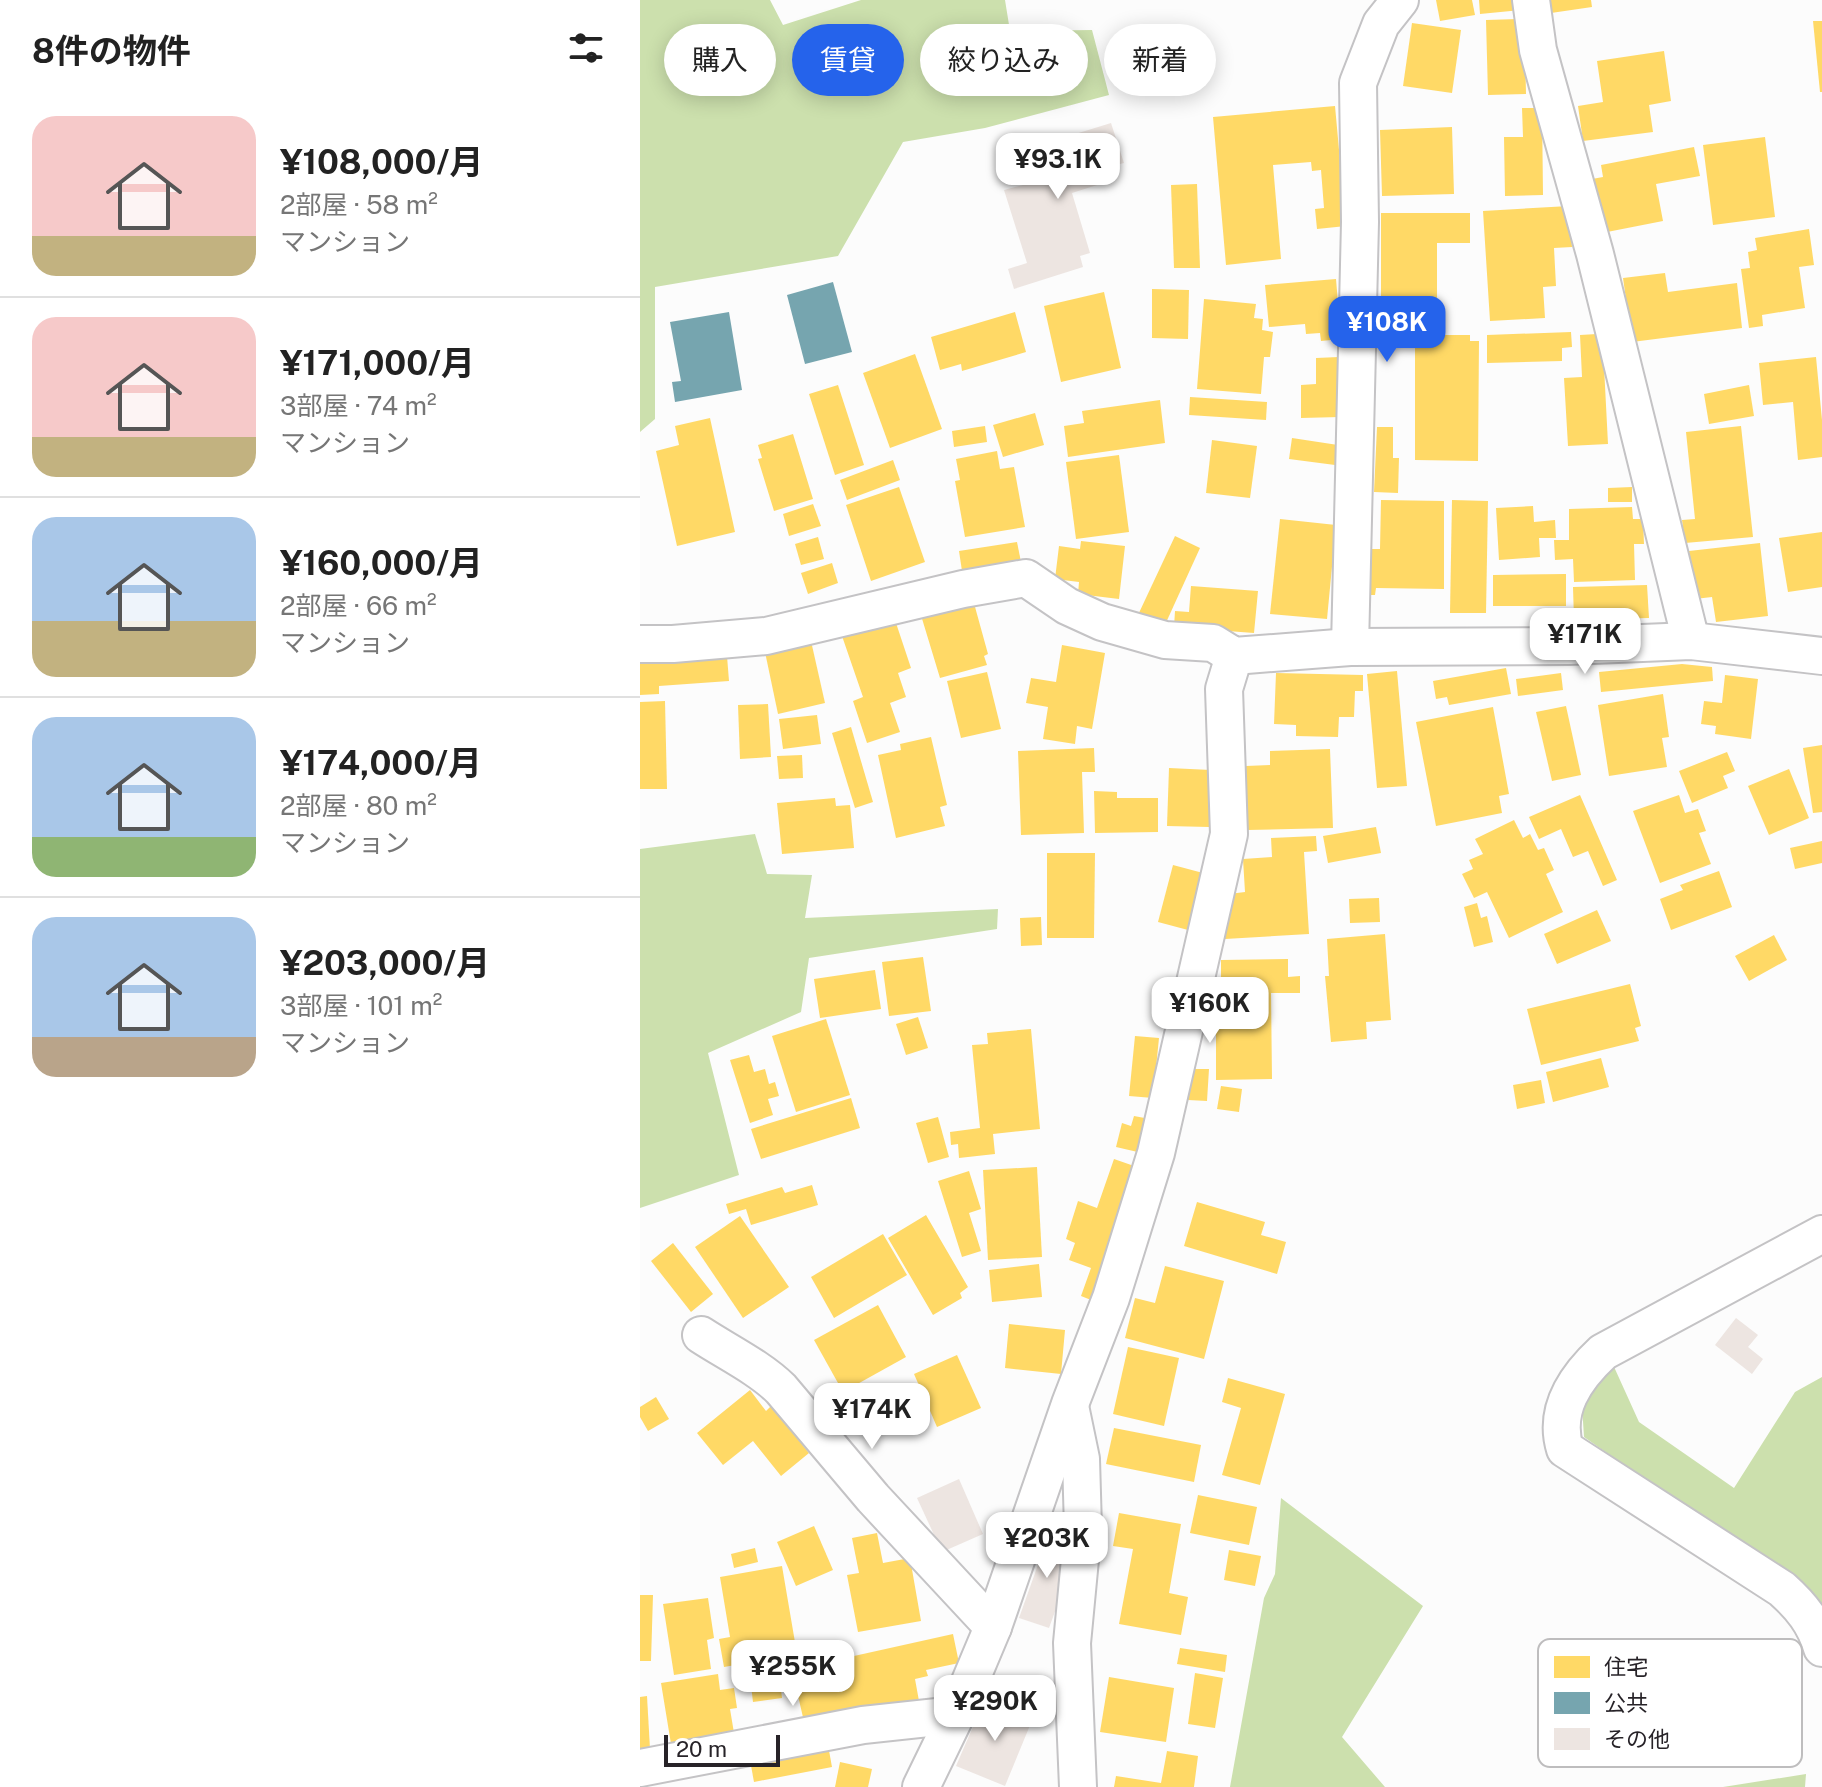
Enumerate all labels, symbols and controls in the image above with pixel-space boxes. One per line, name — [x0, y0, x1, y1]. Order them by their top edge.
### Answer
chip: 購入 — [664, 24, 776, 96]
chip: 賃貸 — [792, 24, 904, 96]
chip: 絞り込み — [920, 24, 1088, 96]
chip: 新着 — [1104, 24, 1216, 96]
icon: filters — [564, 26, 608, 70]
text: 8件の物件 — [32, 31, 191, 71]
pin: ¥93.1K — [993, 133, 1123, 201]
text: ¥108,000/月 — [280, 142, 483, 182]
text: ¥93.1K — [1014, 143, 1102, 174]
icon: home — [96, 148, 192, 244]
text: 2部屋 · 58 m² — [280, 189, 438, 220]
text: マンション — [280, 226, 410, 257]
pin: ¥108K — [1331, 296, 1443, 364]
text: ¥108K — [1346, 306, 1428, 337]
text: ¥171,000/月 — [280, 343, 475, 383]
icon: home — [96, 349, 192, 445]
text: 3部屋 · 74 m² — [280, 390, 436, 421]
text: マンション — [280, 427, 410, 458]
text: ¥160,000/月 — [280, 543, 483, 583]
icon: home — [96, 549, 192, 645]
text: 2部屋 · 66 m² — [280, 590, 436, 621]
pin: ¥171K — [1529, 608, 1641, 676]
text: ¥171K — [1548, 618, 1622, 649]
text: マンション — [280, 627, 410, 658]
text: ¥174,000/月 — [280, 743, 482, 783]
icon: home — [96, 749, 192, 845]
text: 2部屋 · 80 m² — [280, 790, 437, 821]
text: マンション — [280, 827, 410, 858]
text: ¥203,000/月 — [280, 943, 490, 983]
icon: home — [96, 949, 192, 1045]
pin: ¥160K — [1154, 977, 1266, 1045]
text: ¥160K — [1170, 987, 1250, 1018]
text: 3部屋 · 101 m² — [280, 990, 442, 1021]
text: マンション — [280, 1027, 410, 1058]
pin: ¥174K — [816, 1383, 928, 1451]
text: ¥174K — [832, 1393, 912, 1424]
pin: ¥203K — [991, 1512, 1103, 1580]
text: ¥203K — [1004, 1522, 1090, 1553]
legend — [1538, 1639, 1802, 1767]
pin: ¥255K — [737, 1640, 849, 1708]
text: ¥255K — [749, 1650, 837, 1681]
text: 住宅 — [1604, 1654, 1648, 1680]
pin: ¥290K — [939, 1675, 1051, 1743]
text: ¥290K — [952, 1685, 1038, 1716]
text: 公共 — [1604, 1690, 1648, 1716]
text: その他 — [1604, 1726, 1670, 1752]
scale bar — [664, 1731, 780, 1767]
text: 20 m — [676, 1736, 727, 1762]

